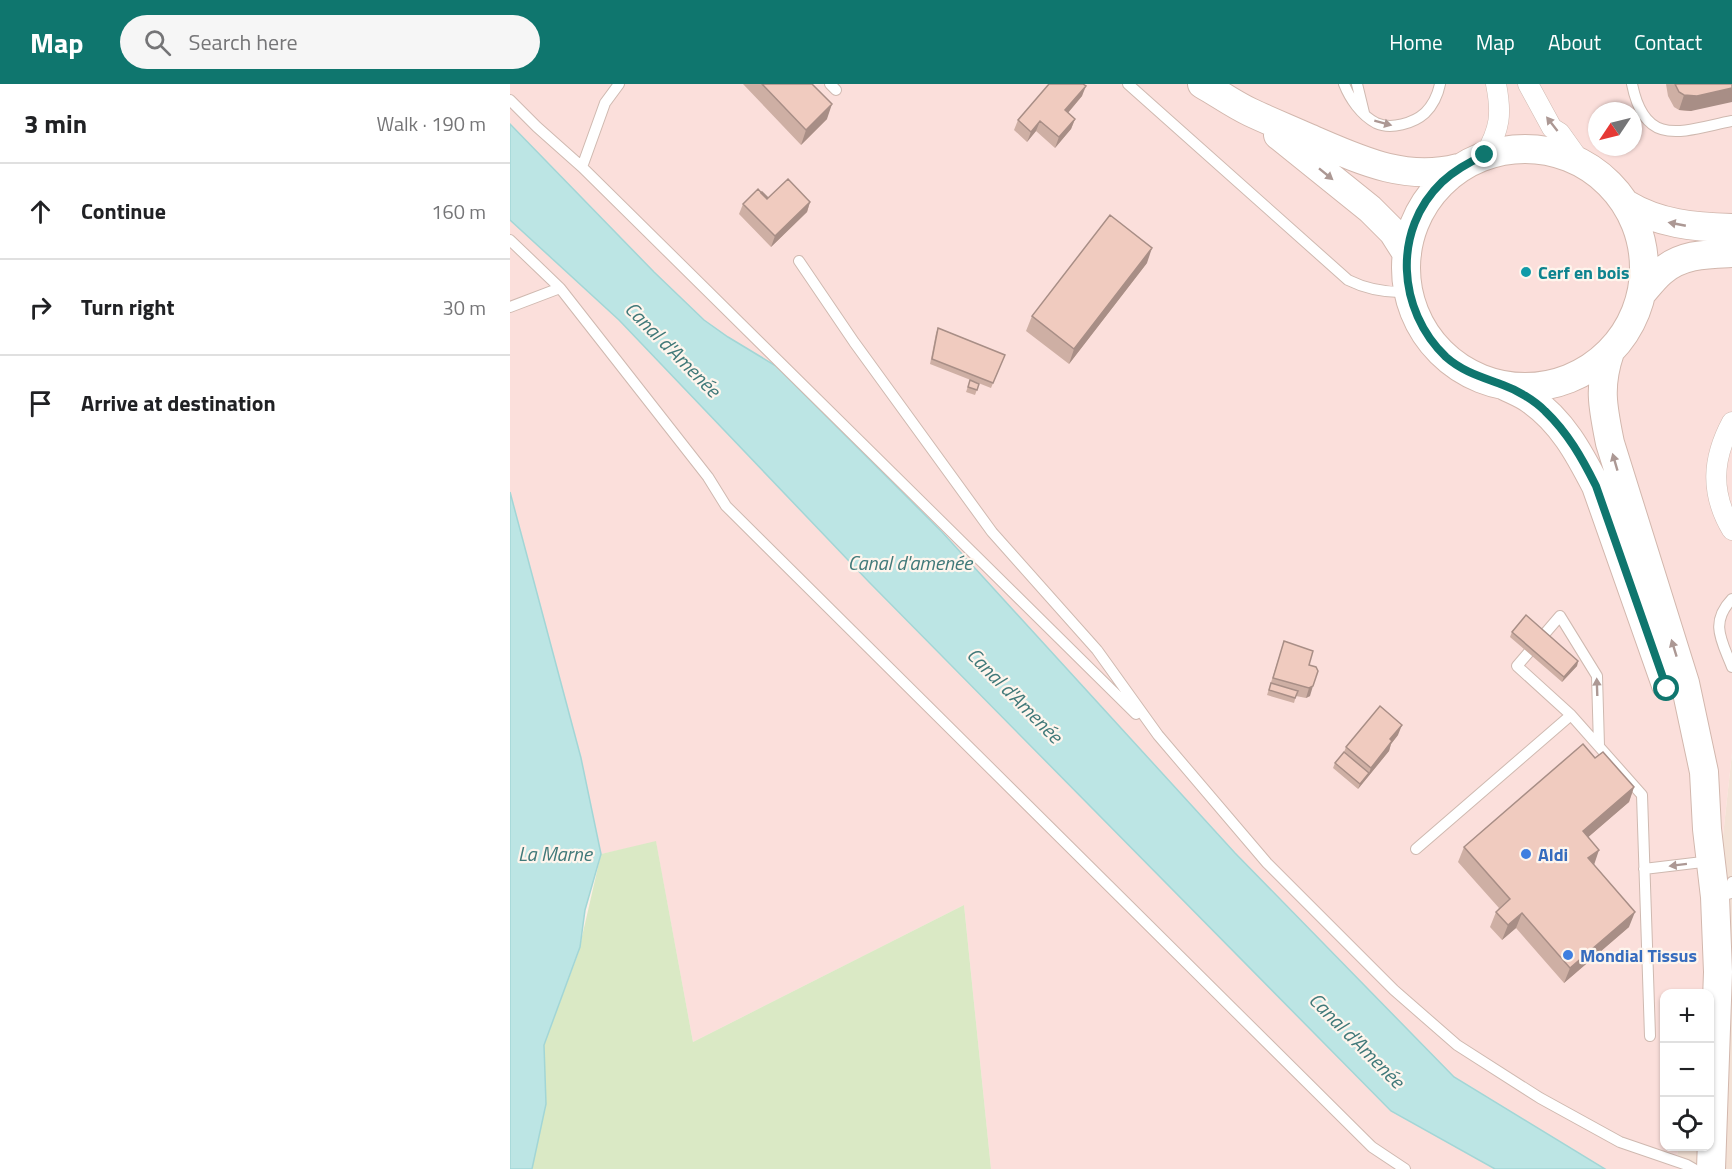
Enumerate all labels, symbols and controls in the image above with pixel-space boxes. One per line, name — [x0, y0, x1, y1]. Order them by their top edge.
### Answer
search box — [120, 15, 540, 69]
text: Map — [30, 21, 84, 64]
text: Search here — [189, 25, 298, 59]
icon: search — [141, 26, 174, 59]
text: Home — [1389, 26, 1443, 58]
text: Map — [1476, 26, 1515, 58]
text: About — [1548, 26, 1601, 58]
text: Contact — [1634, 26, 1702, 58]
north arrow — [1588, 102, 1642, 156]
text: 3 min — [24, 104, 87, 143]
text: Walk · 190 m — [377, 108, 486, 139]
one-way arrow — [1546, 116, 1558, 132]
one-way arrow — [1374, 119, 1392, 129]
route end — [1471, 141, 1497, 167]
one-way arrow — [1318, 168, 1334, 181]
text: Continue — [81, 194, 166, 228]
icon: ahead — [24, 195, 57, 228]
text: 160 m — [431, 196, 486, 227]
one-way arrow — [1668, 219, 1687, 228]
place label: Cerf en bois — [1538, 259, 1630, 286]
marker: Cerf en bois — [1519, 265, 1533, 279]
text: Turn right — [81, 290, 175, 324]
icon: right — [24, 291, 57, 324]
text: 30 m — [442, 292, 486, 323]
water label: Canal d'Amenée — [618, 294, 729, 405]
text: Arrive at destination — [81, 386, 276, 420]
icon: arrive — [24, 387, 57, 420]
one-way arrow — [1610, 453, 1619, 471]
water label: Canal d'amenée — [848, 547, 974, 578]
one-way arrow — [1669, 639, 1678, 657]
water label: Canal d'Amenée — [960, 640, 1071, 751]
route start — [1653, 675, 1679, 701]
one-way arrow — [1592, 678, 1602, 697]
water label: La Marne — [518, 838, 594, 869]
place label: Aldi — [1538, 841, 1568, 868]
marker: Aldi — [1519, 847, 1533, 861]
one-way arrow — [1668, 860, 1687, 870]
place label: Mondial Tissus — [1580, 942, 1697, 969]
marker: Mondial Tissus — [1561, 948, 1575, 962]
water label: Canal d'Amenée — [1302, 985, 1413, 1096]
map controls — [1660, 989, 1714, 1151]
button: + — [1660, 989, 1714, 1043]
button: − — [1660, 1043, 1714, 1097]
button: locate — [1660, 1097, 1714, 1151]

